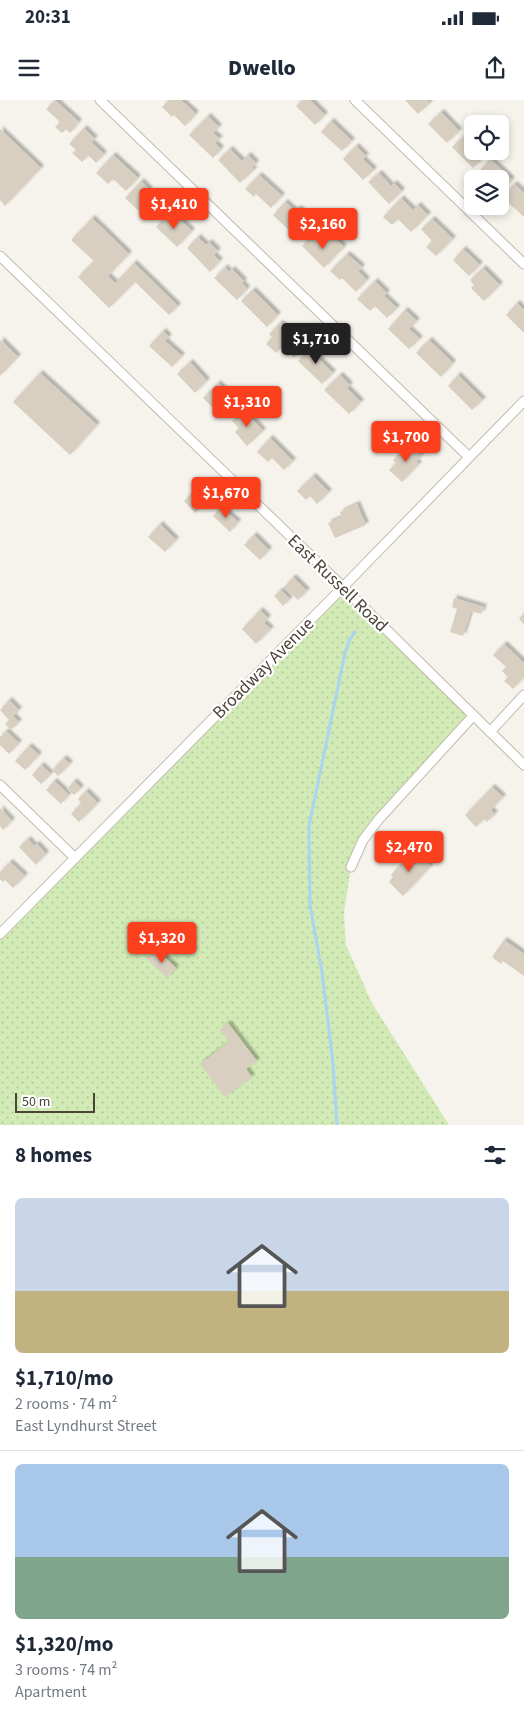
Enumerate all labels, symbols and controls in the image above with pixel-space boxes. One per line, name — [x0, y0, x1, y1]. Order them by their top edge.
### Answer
text: 20:31 — [25, 4, 71, 31]
text: Dwello — [228, 52, 296, 84]
icon: menu — [15, 54, 43, 82]
icon: share — [481, 54, 509, 82]
map controls — [464, 115, 509, 215]
button: locate — [464, 115, 509, 160]
button: layers — [464, 170, 509, 215]
pin: $1,410 — [133, 188, 215, 230]
text: $1,410 — [150, 193, 198, 215]
pin: $2,160 — [282, 208, 364, 250]
text: $2,160 — [299, 213, 347, 235]
pin: $1,710 — [275, 322, 357, 365]
text: $1,710 — [292, 328, 340, 350]
pin: $1,310 — [206, 386, 288, 428]
text: $1,310 — [223, 391, 271, 413]
pin: $1,700 — [365, 420, 447, 463]
text: $1,700 — [382, 426, 430, 448]
pin: $1,670 — [185, 476, 267, 519]
text: $1,670 — [202, 482, 250, 504]
street label: East Russell Road — [282, 529, 393, 638]
street label: Broadway Avenue — [207, 612, 320, 725]
pin: $2,470 — [368, 830, 450, 873]
text: $2,470 — [385, 836, 433, 858]
pin: $1,320 — [121, 922, 203, 964]
text: $1,320 — [138, 927, 186, 949]
scale bar — [15, 1090, 95, 1113]
text: 50 m — [22, 1092, 50, 1112]
text: 8 homes — [15, 1140, 92, 1170]
icon: filters — [481, 1141, 509, 1169]
icon: home — [217, 1231, 307, 1321]
text: $1,710/mo — [15, 1363, 114, 1393]
text: 2 rooms · 74 m² — [15, 1393, 117, 1415]
text: East Lyndhurst Street — [15, 1415, 157, 1437]
icon: home — [217, 1496, 307, 1586]
text: $1,320/mo — [15, 1629, 114, 1659]
text: 3 rooms · 74 m² — [15, 1659, 117, 1681]
text: Apartment — [15, 1681, 87, 1703]

